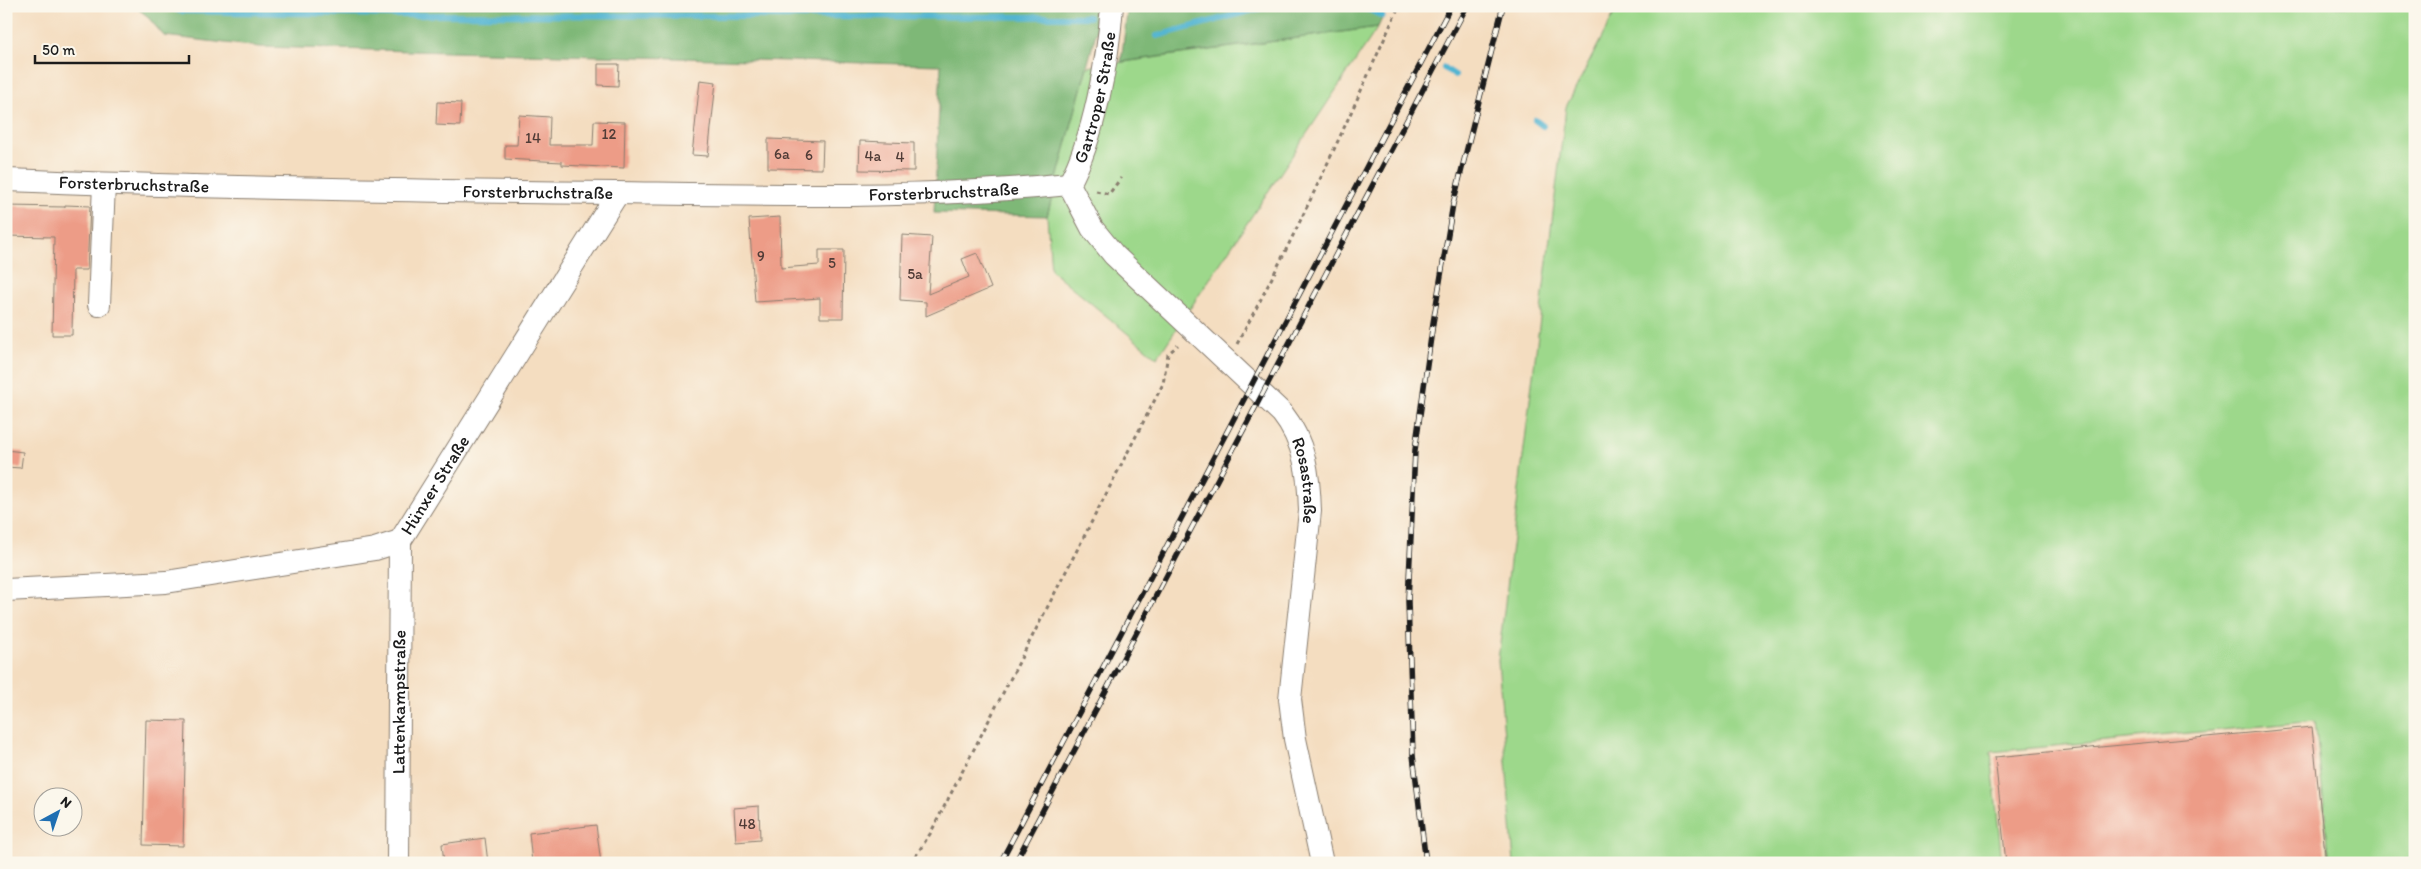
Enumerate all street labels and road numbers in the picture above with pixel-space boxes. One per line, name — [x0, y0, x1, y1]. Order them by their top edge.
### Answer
street label: Gartroper Straße — [1069, 30, 1120, 166]
street label: Forsterbruchstraße — [58, 171, 209, 197]
street label: Forsterbruchstraße — [868, 177, 1020, 206]
street label: Forsterbruchstraße — [462, 180, 613, 204]
street label: Hünxer Straße — [396, 431, 474, 539]
street label: Rosastraße — [1287, 434, 1321, 525]
street label: Lattenkampstraße — [388, 630, 410, 774]

